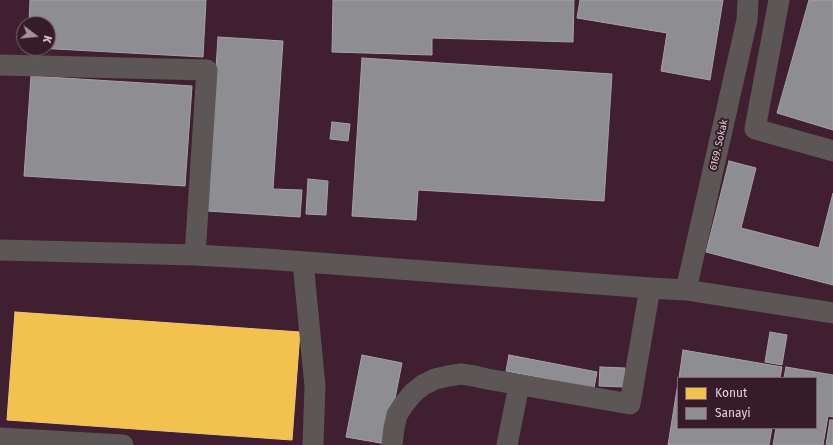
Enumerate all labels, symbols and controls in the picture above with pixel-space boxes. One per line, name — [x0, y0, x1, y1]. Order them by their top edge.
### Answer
north arrow — [16, 16, 56, 56]
text: K — [40, 34, 54, 44]
street label: 6169. Sokak — [707, 119, 731, 171]
legend — [677, 377, 817, 429]
text: Konut — [715, 386, 747, 400]
text: Sanayi — [715, 406, 751, 420]

